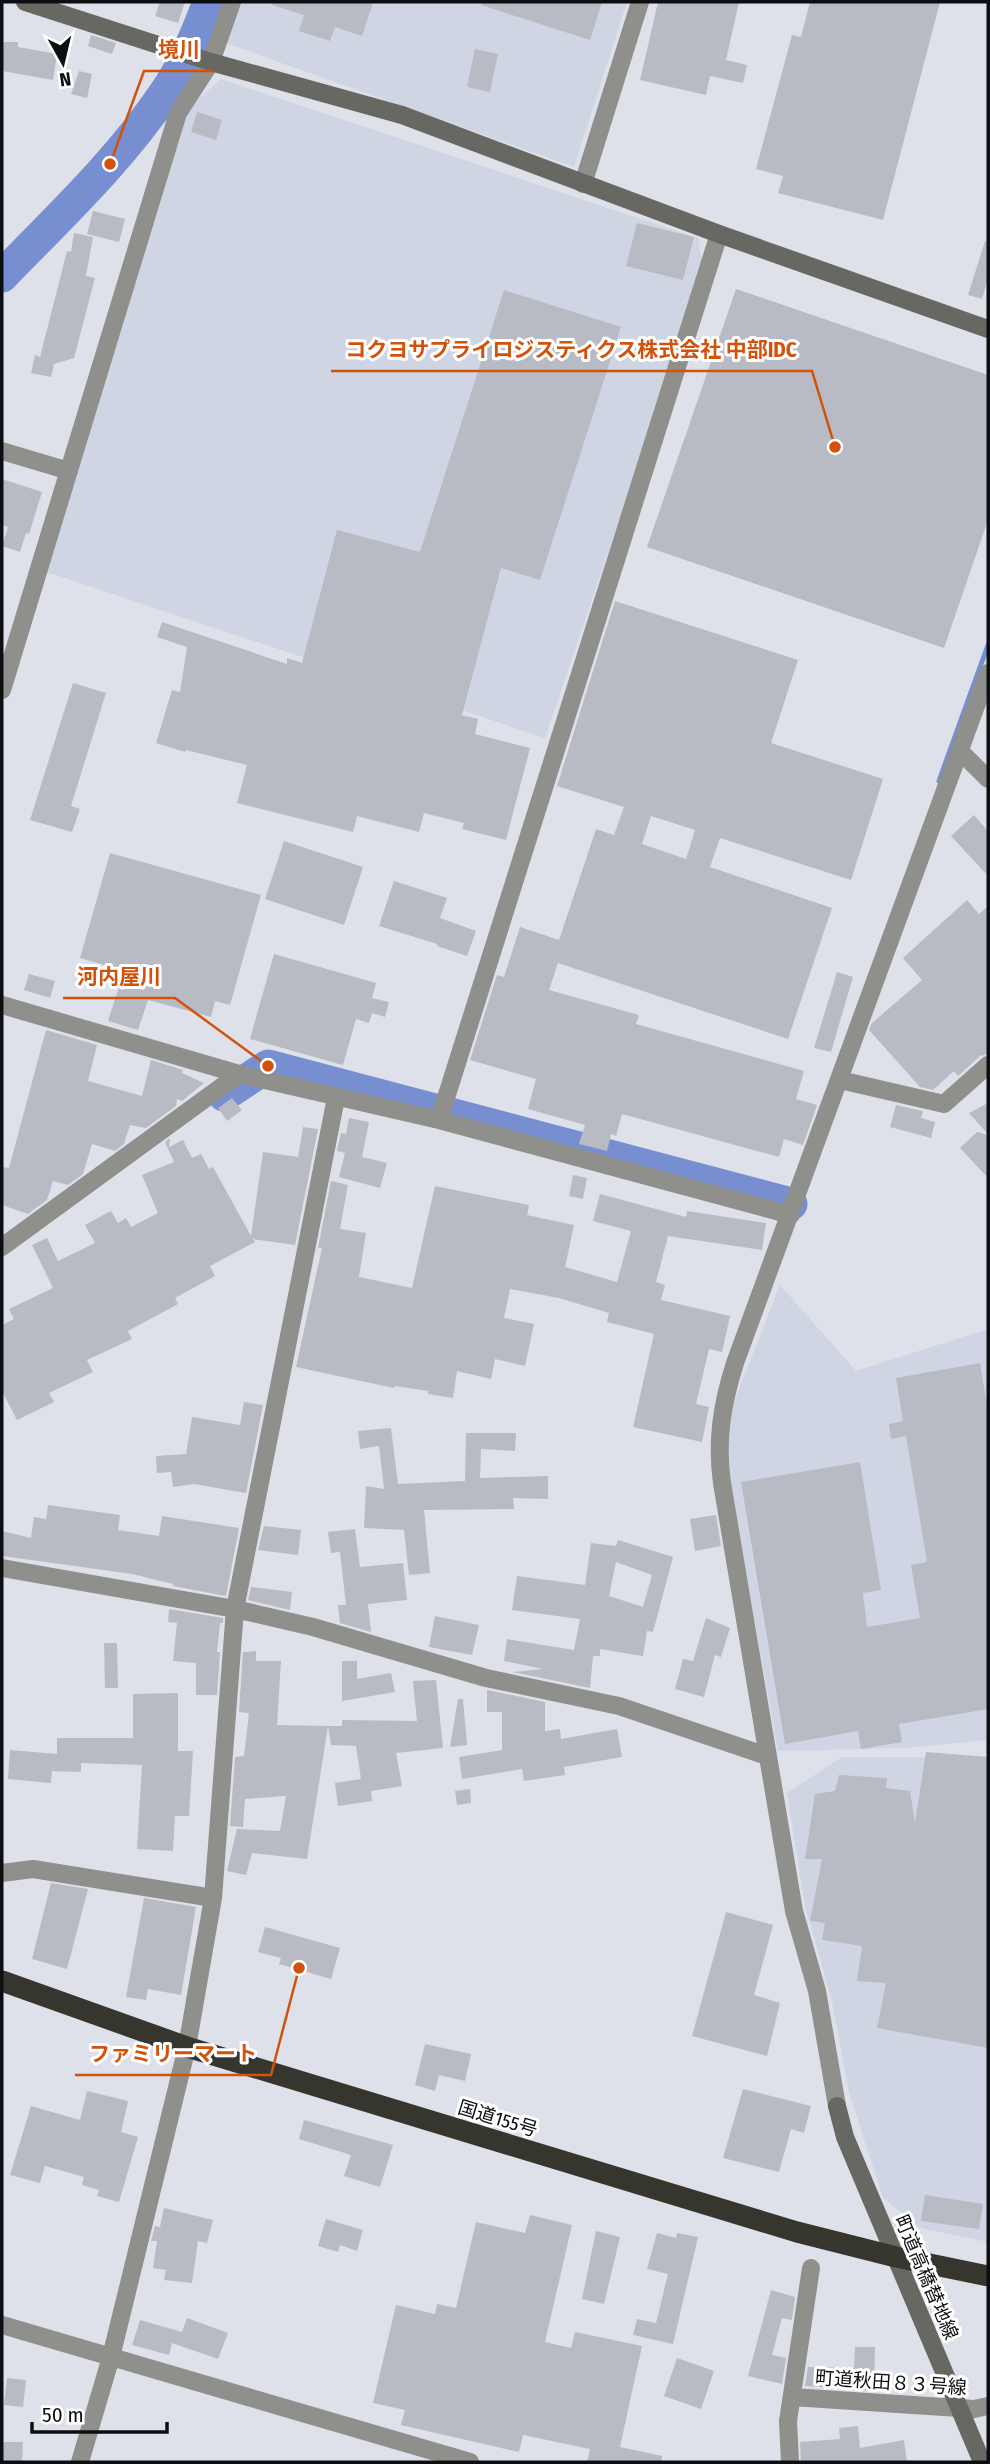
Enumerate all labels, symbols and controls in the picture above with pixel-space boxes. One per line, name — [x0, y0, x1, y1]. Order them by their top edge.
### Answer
north arrow — [28, 28, 98, 98]
callout: 境川 — [144, 29, 214, 71]
text: 境川 — [158, 37, 200, 63]
text: N — [58, 67, 73, 92]
callout: コクヨサプライロジスティクス株式会社 中部IDC — [331, 329, 812, 371]
text: コクヨサプライロジスティクス株式会社 中部IDC — [345, 337, 797, 363]
callout: 河内屋川 — [63, 956, 175, 998]
text: 河内屋川 — [77, 964, 161, 990]
callout: ファミリーマート — [75, 2033, 271, 2075]
text: ファミリーマート — [89, 2041, 257, 2067]
street label: 国道155号 — [455, 2096, 540, 2141]
street label: 町道高橋替地線 — [890, 2211, 963, 2343]
street label: 町道秋田８３号線 — [814, 2366, 968, 2399]
scale bar — [32, 2390, 166, 2434]
text: 50 m — [42, 2402, 84, 2428]

